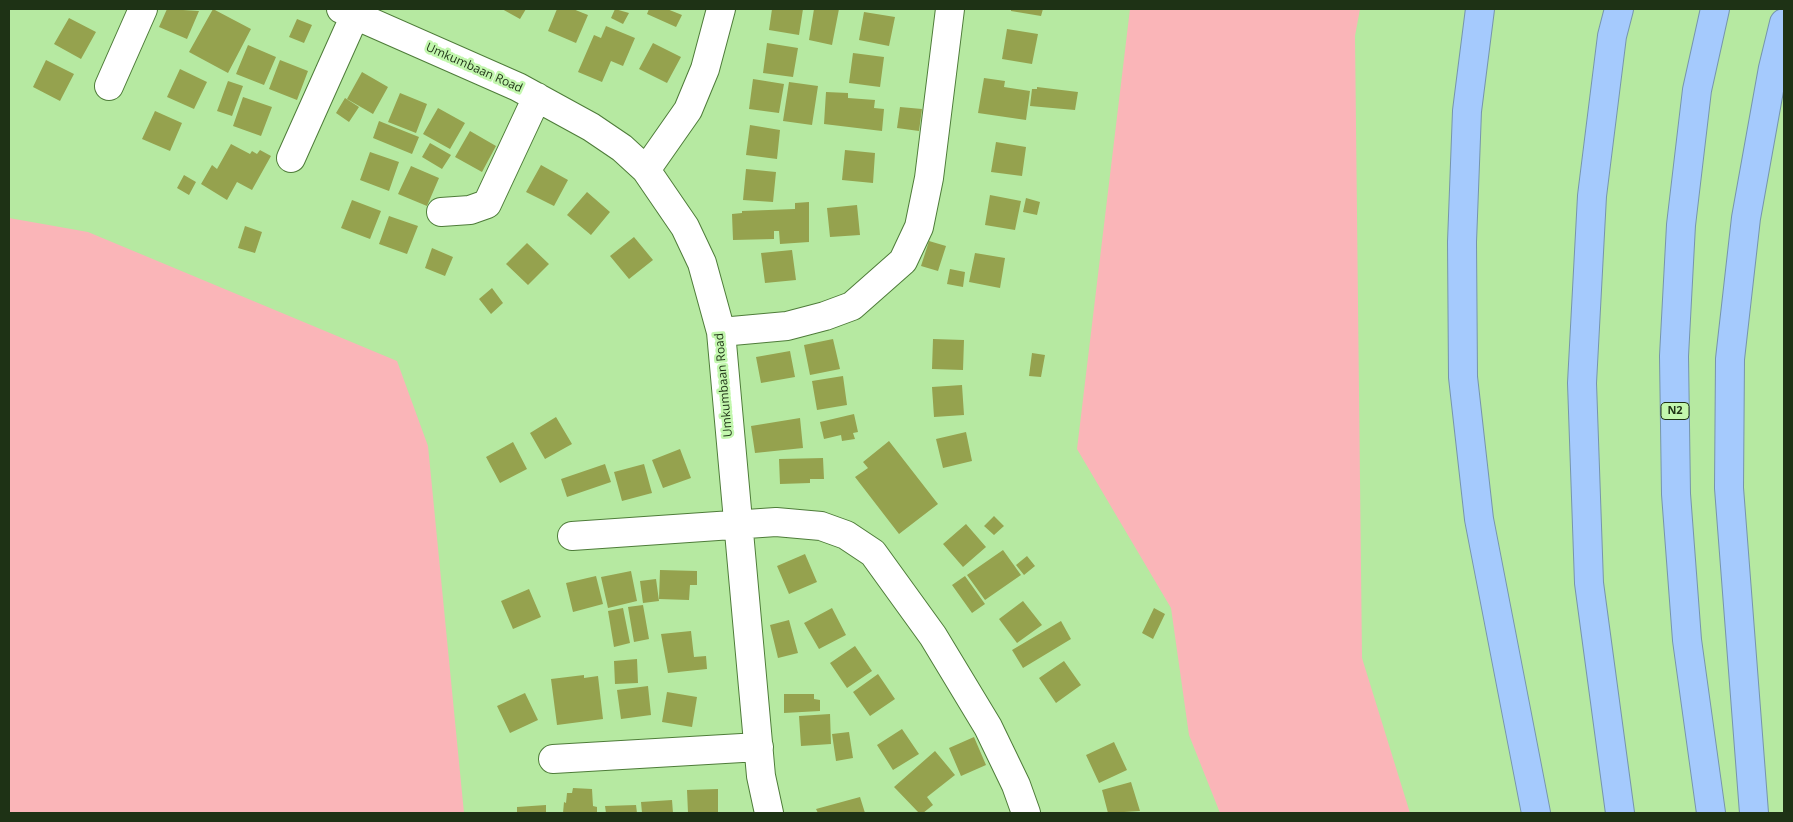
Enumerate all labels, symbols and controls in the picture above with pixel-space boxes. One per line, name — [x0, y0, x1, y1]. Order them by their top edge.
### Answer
street label: Umkumbaan Road — [423, 40, 525, 96]
street label: Umkumbaan Road — [712, 332, 736, 438]
road number: N2 — [1661, 402, 1689, 420]

